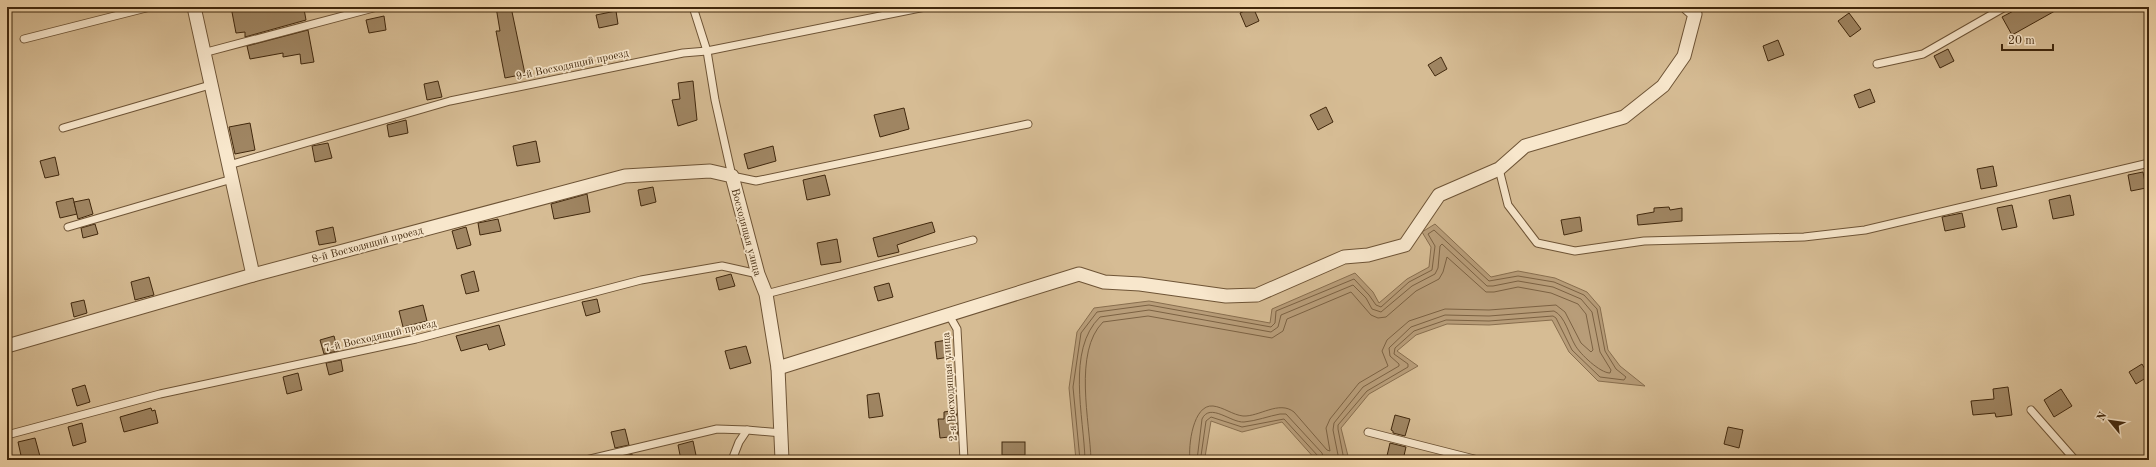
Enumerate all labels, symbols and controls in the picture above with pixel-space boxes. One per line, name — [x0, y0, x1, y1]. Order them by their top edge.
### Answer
scale bar — [2002, 26, 2053, 52]
text: 20 m — [2008, 35, 2035, 47]
street label: 9-й Восходящий проезд — [515, 48, 630, 83]
street label: Восходящая улица — [729, 187, 763, 278]
street label: 8-й Восходящий проезд — [311, 225, 425, 266]
street label: 7-й Восходящий проезд — [323, 318, 438, 355]
street label: 2-я Восходящая улица — [941, 331, 960, 442]
north arrow — [2090, 401, 2130, 441]
text: N — [2096, 410, 2110, 423]

